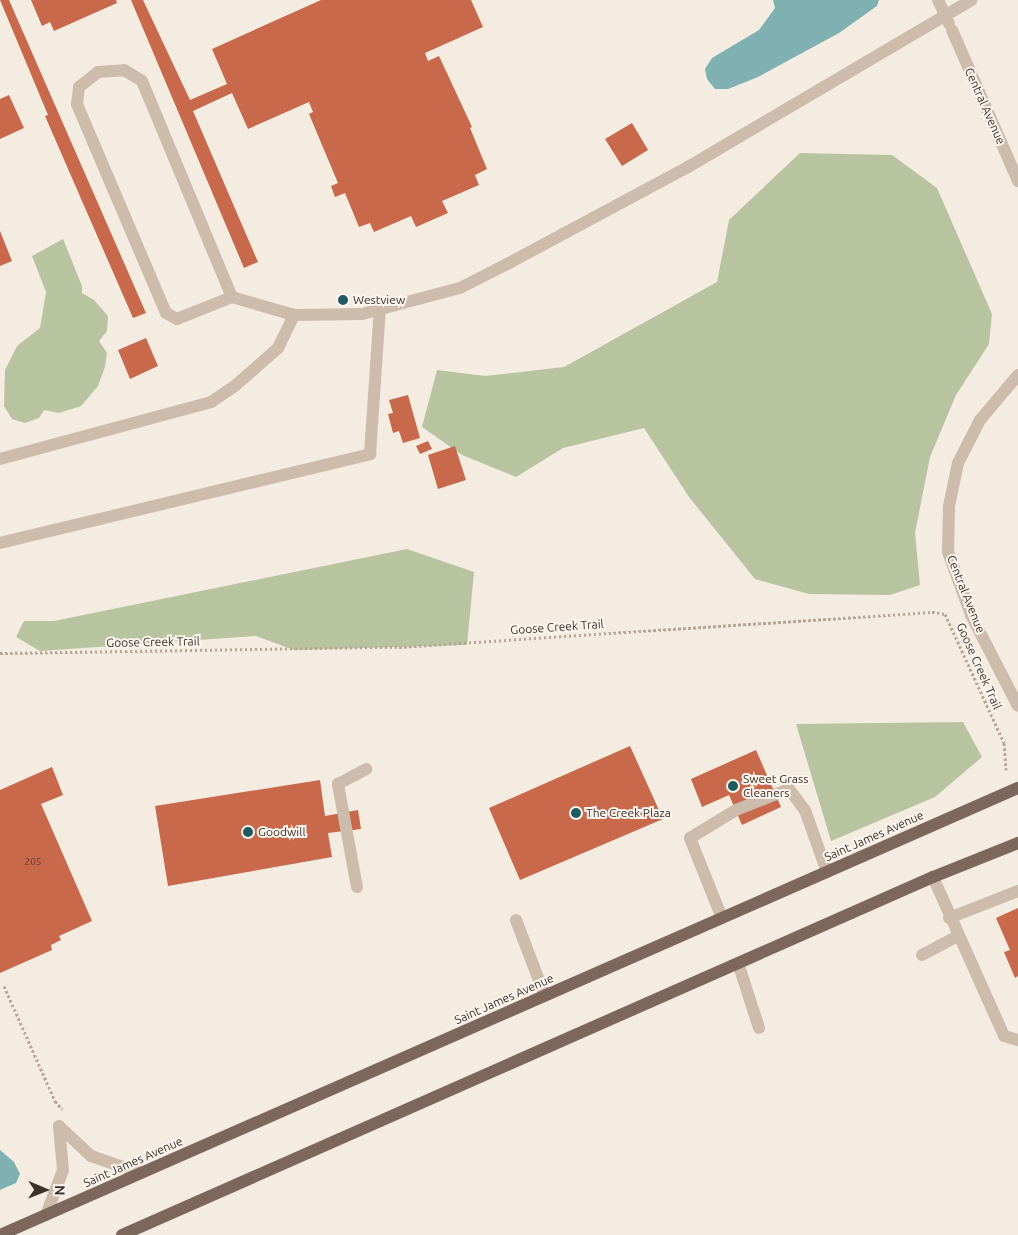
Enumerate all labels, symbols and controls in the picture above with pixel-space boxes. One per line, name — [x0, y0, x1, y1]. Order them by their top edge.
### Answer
street label: Central Avenue — [962, 65, 1008, 147]
place label: Westview — [353, 293, 405, 307]
marker: Westview — [337, 294, 349, 306]
street label: Central Avenue — [944, 553, 988, 635]
street label: Goose Creek Trail — [510, 617, 604, 637]
street label: Goose Creek Trail — [953, 620, 1005, 712]
street label: Goose Creek Trail — [106, 634, 200, 650]
place label: Sweet Grass Cleaners — [743, 772, 808, 800]
marker: Sweet Grass Cleaners — [727, 780, 739, 792]
place label: The Creek Plaza — [586, 806, 671, 820]
marker: The Creek Plaza — [570, 807, 582, 819]
street label: Saint James Avenue — [822, 808, 926, 864]
place label: Goodwill — [258, 825, 306, 839]
marker: Goodwill — [242, 826, 254, 838]
house number: 205 — [25, 856, 41, 868]
street label: Saint James Avenue — [452, 971, 556, 1027]
street label: Saint James Avenue — [81, 1134, 185, 1190]
north arrow — [20, 1165, 70, 1215]
text: N — [52, 1185, 68, 1196]

